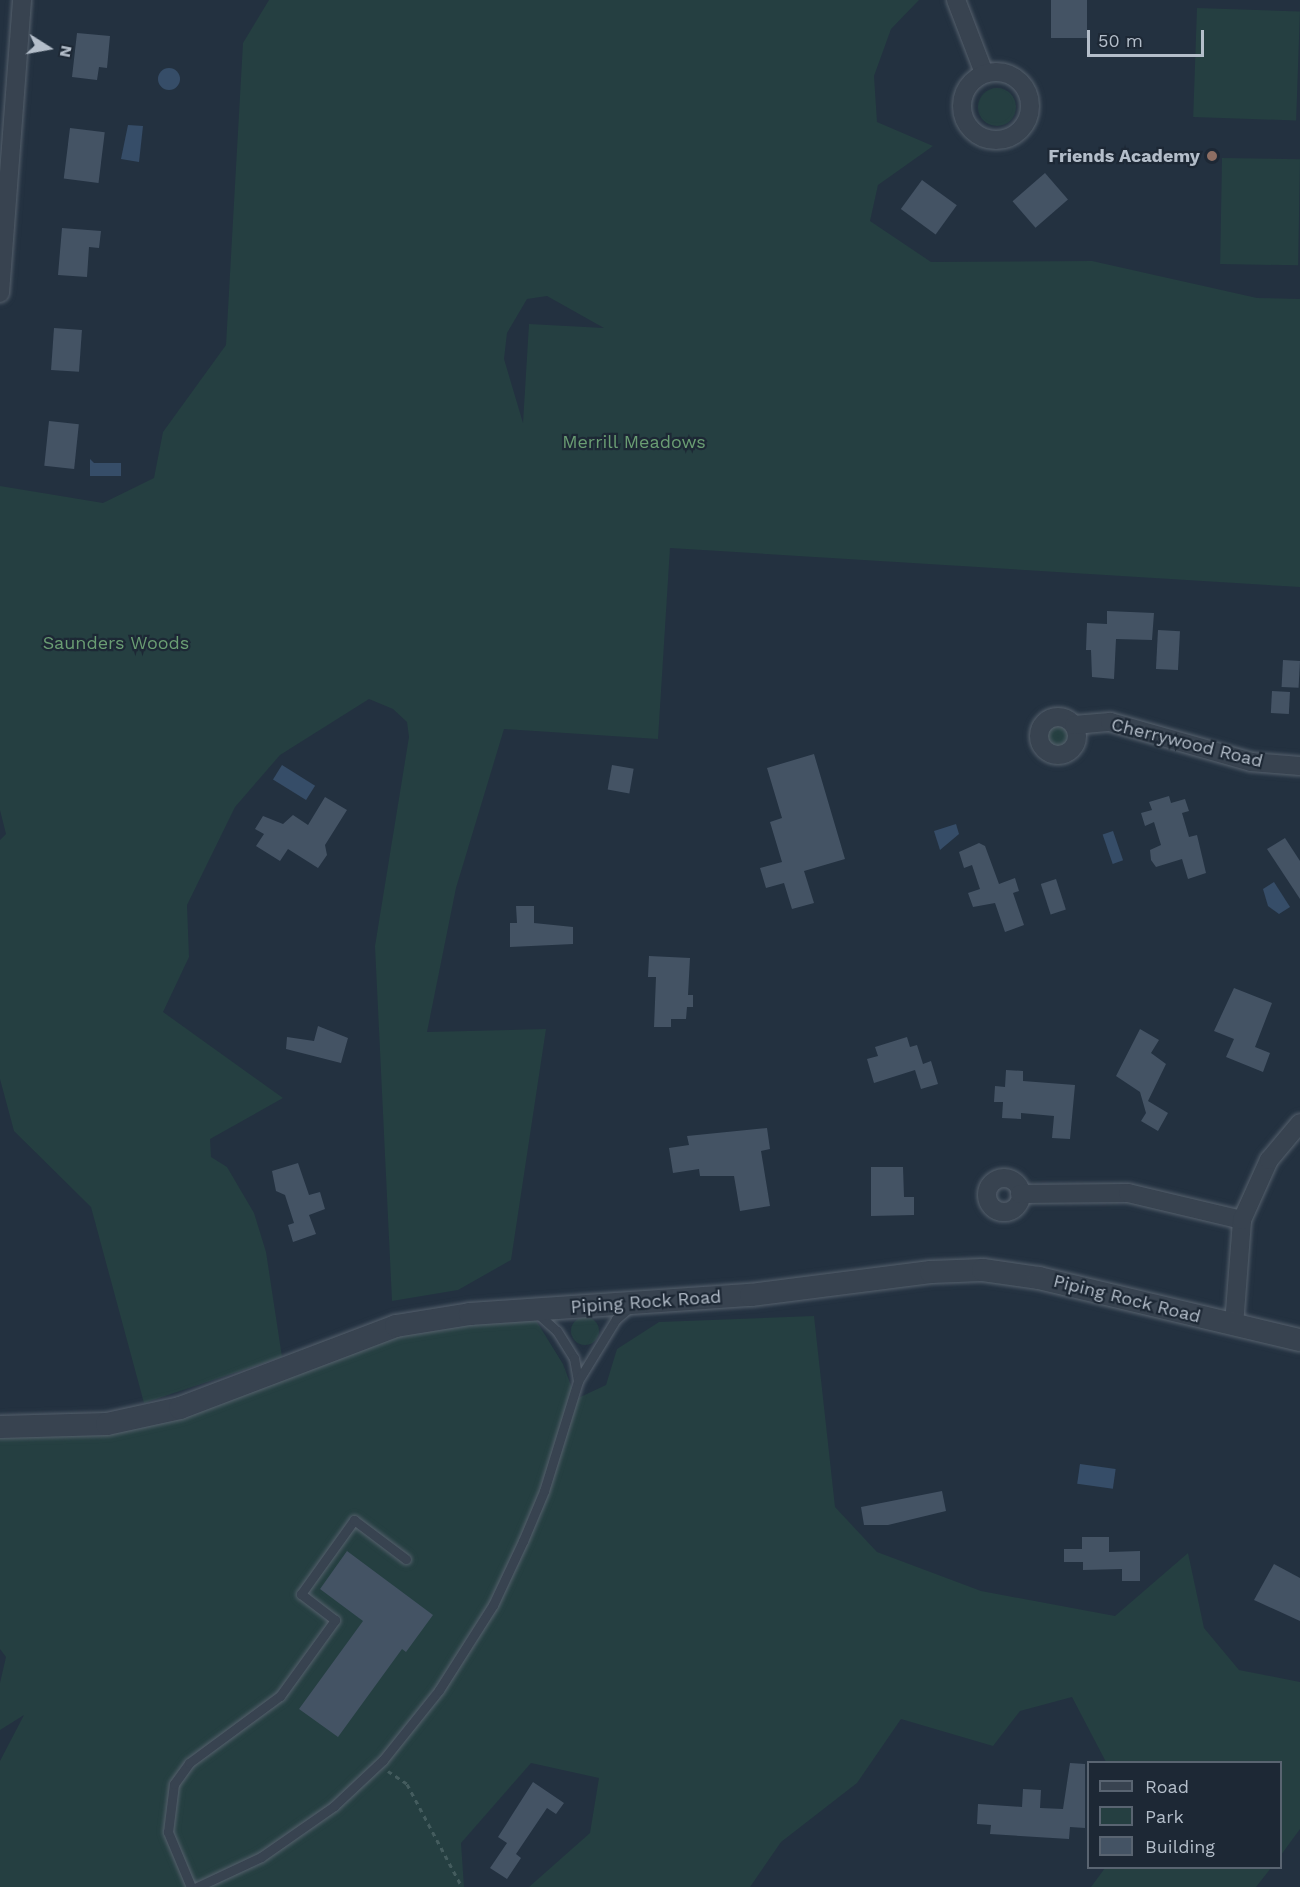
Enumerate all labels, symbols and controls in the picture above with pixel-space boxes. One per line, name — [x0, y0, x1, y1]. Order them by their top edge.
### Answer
north arrow — [18, 18, 78, 78]
scale bar — [1090, 18, 1207, 56]
text: 50 m — [1098, 30, 1143, 51]
text: N — [56, 44, 77, 59]
place label: Friends Academy — [1048, 145, 1200, 167]
marker: Friends Academy — [1205, 149, 1219, 163]
park label: Merrill Meadows — [562, 431, 706, 453]
park label: Saunders Woods — [42, 632, 190, 654]
street label: Cherrywood Road — [1109, 714, 1265, 772]
street label: Piping Rock Road — [1051, 1270, 1203, 1328]
street label: Piping Rock Road — [570, 1286, 722, 1318]
legend — [1087, 1761, 1282, 1869]
text: Road — [1145, 1776, 1189, 1797]
text: Park — [1145, 1806, 1184, 1827]
text: Building — [1145, 1836, 1215, 1857]

